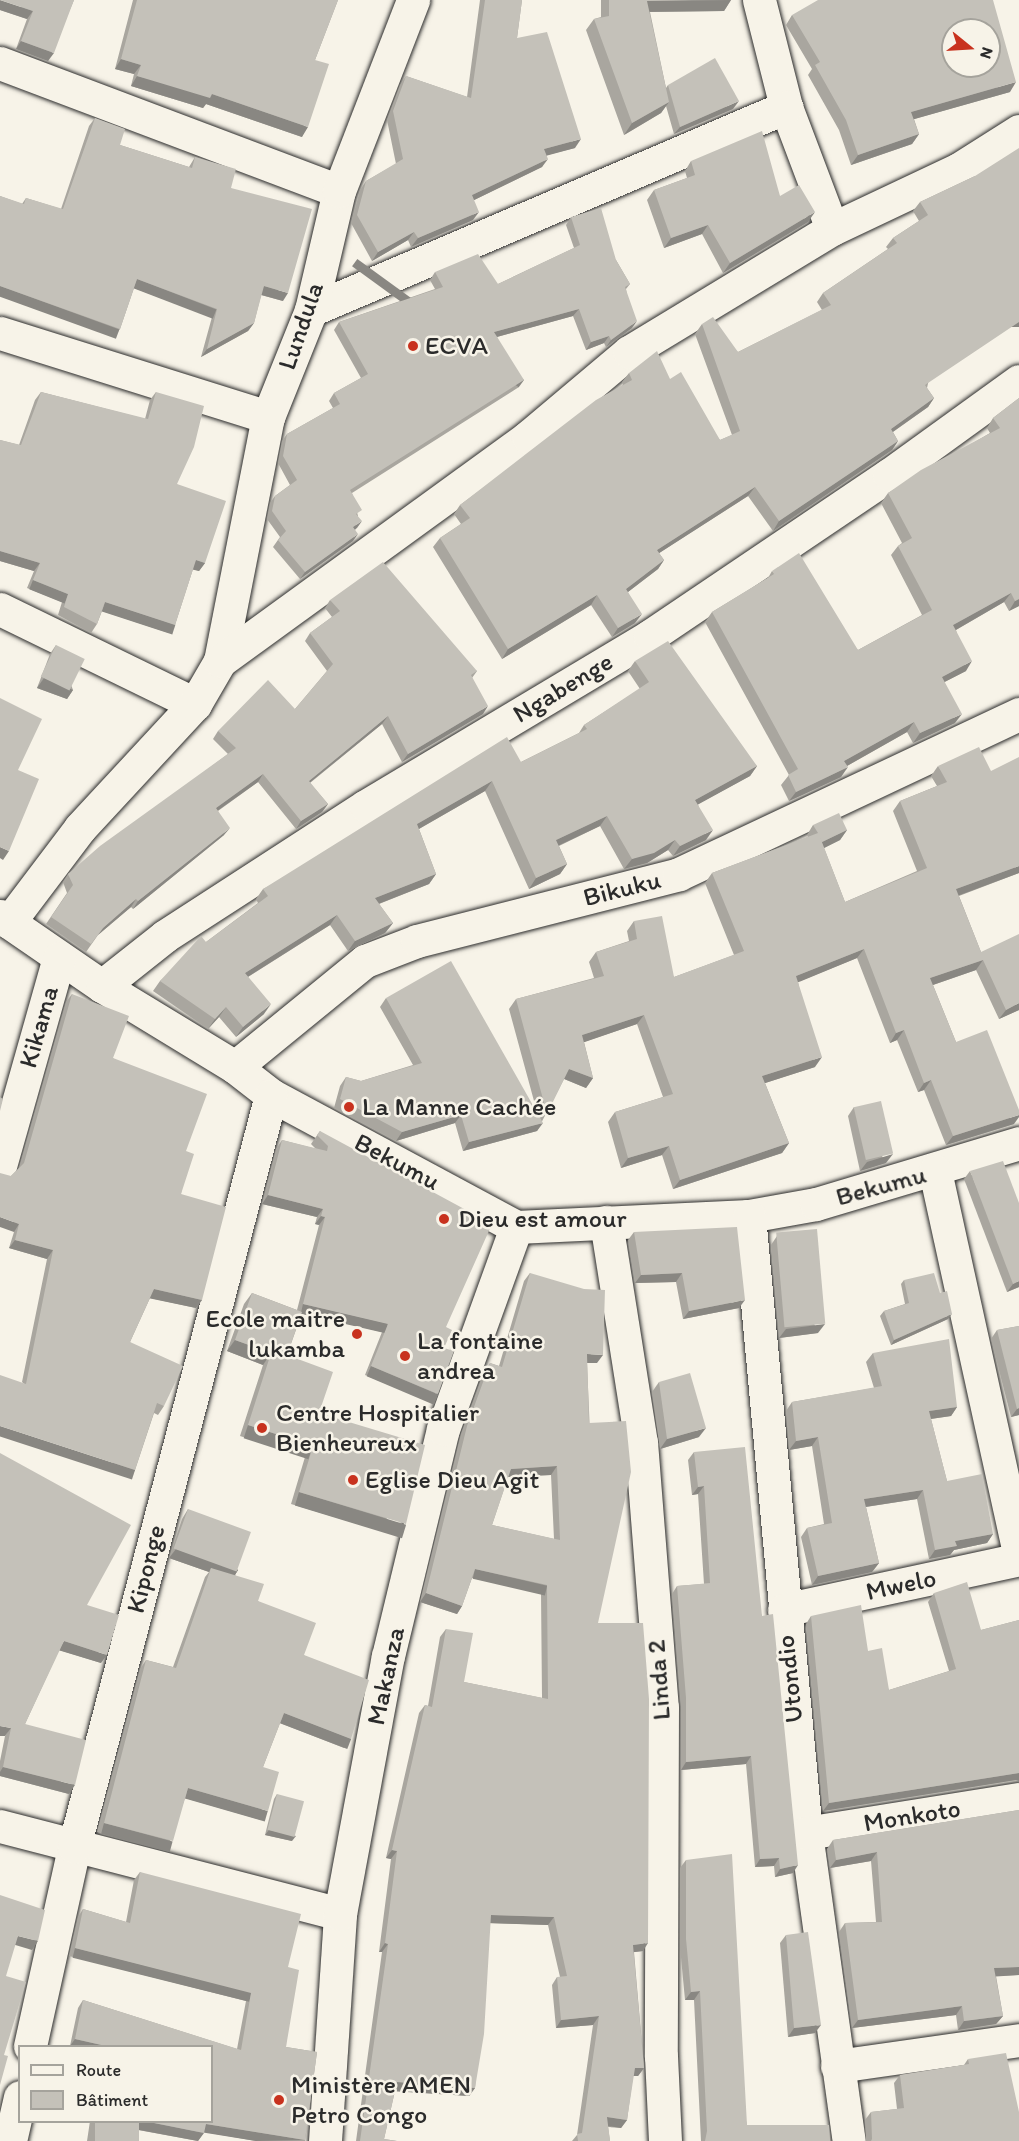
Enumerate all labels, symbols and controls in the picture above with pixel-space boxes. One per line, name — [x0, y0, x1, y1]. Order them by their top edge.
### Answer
north arrow — [941, 18, 1001, 78]
text: N — [976, 45, 997, 61]
street label: Lundula — [271, 278, 331, 374]
place label: ECVA — [425, 330, 488, 362]
marker: ECVA — [406, 339, 420, 353]
street label: Ngabenge — [507, 646, 619, 730]
street label: Bikuku — [580, 864, 664, 914]
street label: Kikama — [12, 982, 66, 1072]
place label: La Manne Cachée — [362, 1091, 556, 1123]
marker: La Manne Cachée — [340, 1098, 358, 1116]
street label: Bekumu — [349, 1127, 445, 1197]
street label: Bekumu — [832, 1159, 930, 1213]
place label: Dieu est amour — [458, 1203, 627, 1235]
marker: Dieu est amour — [435, 1210, 453, 1228]
place label: Ecole maitre lukamba — [205, 1303, 345, 1364]
place label: La fontaine andrea — [417, 1325, 542, 1386]
marker: Ecole maitre lukamba — [350, 1327, 364, 1341]
marker: La fontaine andrea — [398, 1349, 412, 1363]
place label: Centre Hospitalier Bienheureux — [276, 1397, 480, 1458]
marker: Centre Hospitalier Bienheureux — [253, 1419, 271, 1437]
place label: Eglise Dieu Agit — [365, 1464, 539, 1496]
marker: Eglise Dieu Agit — [346, 1473, 360, 1487]
street label: Kiponge — [120, 1522, 172, 1616]
street label: Mwelo — [863, 1562, 939, 1608]
street label: Makanza — [360, 1624, 412, 1728]
street label: Utondio — [770, 1634, 810, 1724]
street label: Linda 2 — [641, 1639, 677, 1721]
street label: Monkoto — [861, 1793, 963, 1839]
legend — [18, 2045, 213, 2123]
text: Route — [76, 2059, 121, 2081]
place label: Ministère AMEN Petro Congo — [291, 2069, 471, 2130]
text: Bâtiment — [76, 2089, 148, 2111]
marker: Ministère AMEN Petro Congo — [272, 2093, 286, 2107]

